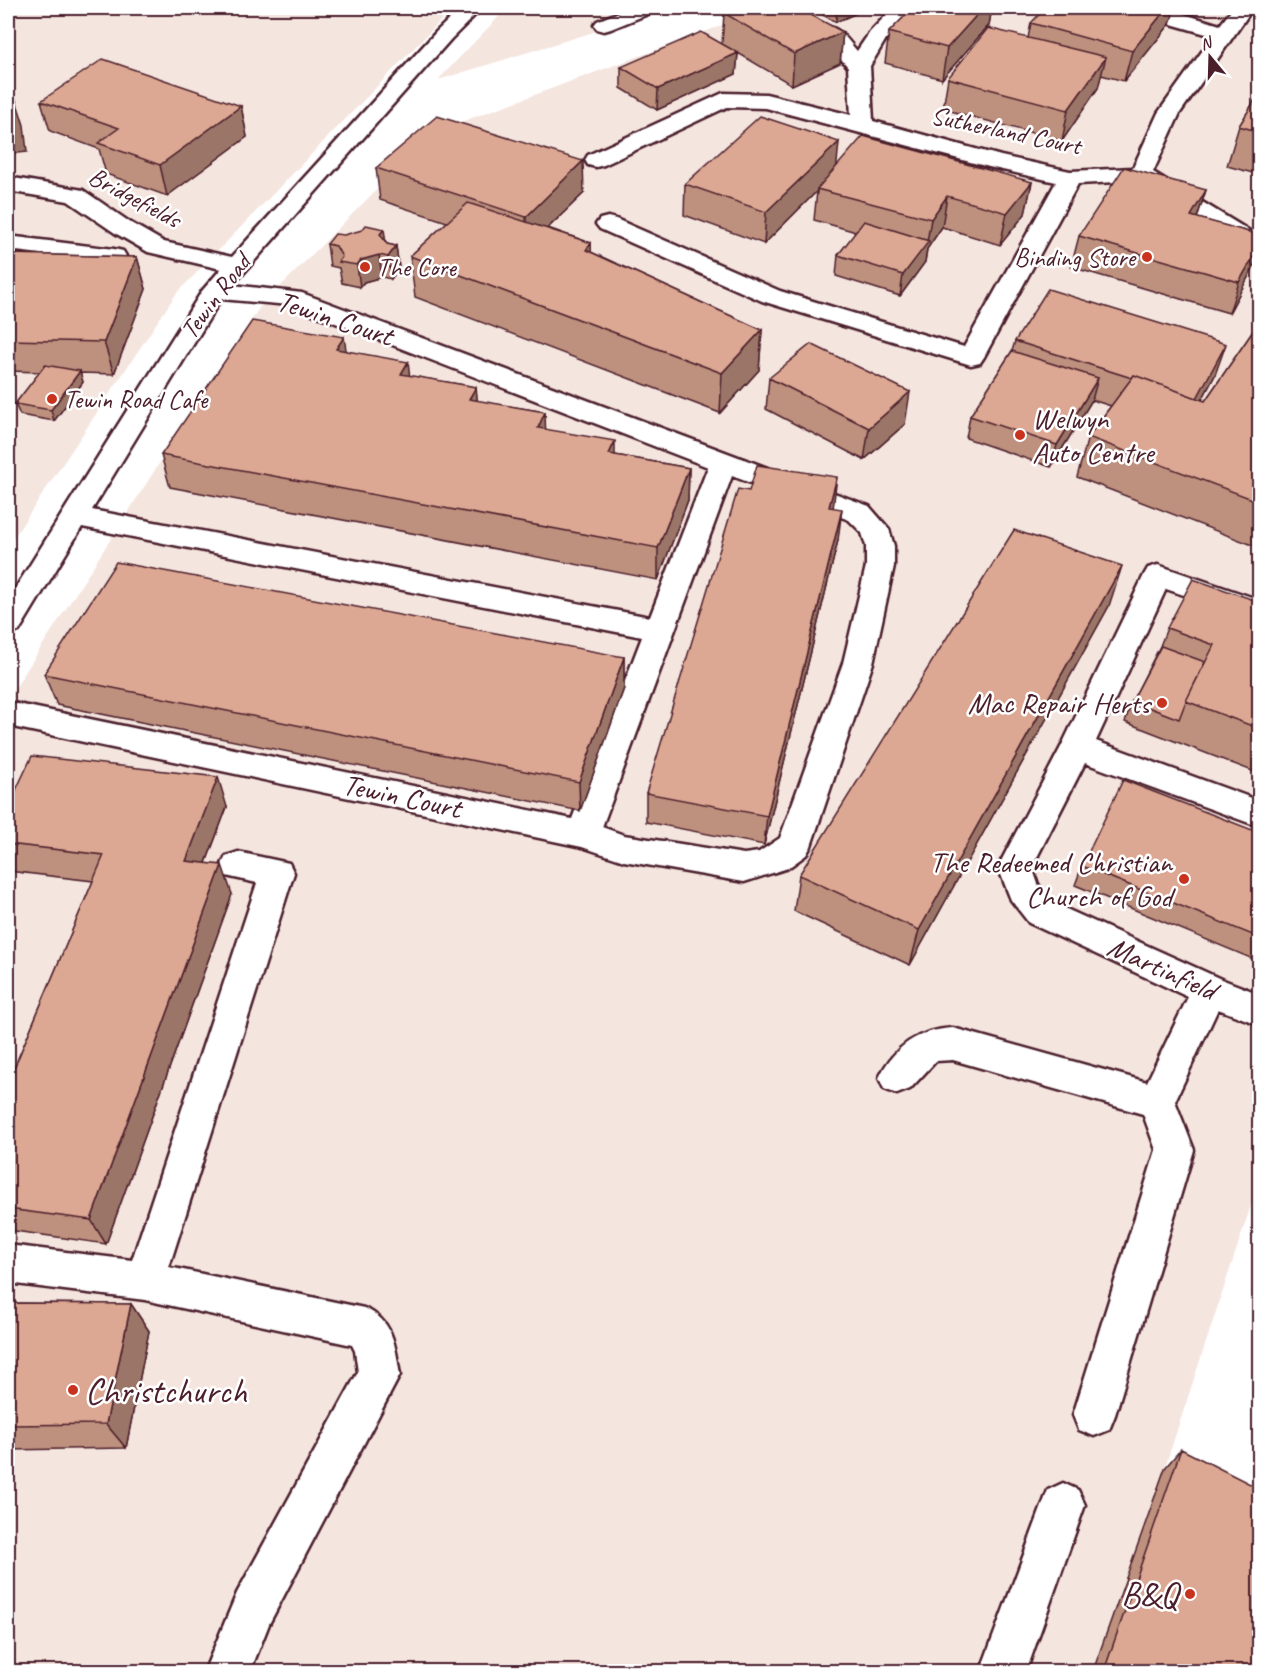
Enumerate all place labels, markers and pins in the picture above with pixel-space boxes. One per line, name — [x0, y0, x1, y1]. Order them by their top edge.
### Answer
place label: Binding Store — [1014, 241, 1138, 274]
marker: Binding Store — [1140, 250, 1154, 264]
place label: The Core — [377, 251, 457, 284]
marker: The Core — [358, 260, 372, 274]
place label: Tewin Road Cafe — [64, 383, 209, 416]
marker: Tewin Road Cafe — [45, 392, 59, 406]
place label: Welwyn Auto Centre — [1032, 399, 1156, 471]
marker: Welwyn Auto Centre — [1013, 428, 1027, 442]
place label: Mac Repair Herts — [968, 684, 1153, 722]
marker: Mac Repair Herts — [1155, 696, 1169, 710]
place label: The Redeemed Christian Church of God — [930, 843, 1176, 915]
marker: The Redeemed Christian Church of God — [1177, 872, 1191, 886]
place label: Christchurch — [85, 1368, 247, 1414]
marker: Christchurch — [66, 1383, 80, 1397]
place label: B&Q — [1121, 1572, 1182, 1618]
marker: B&Q — [1183, 1587, 1197, 1601]

